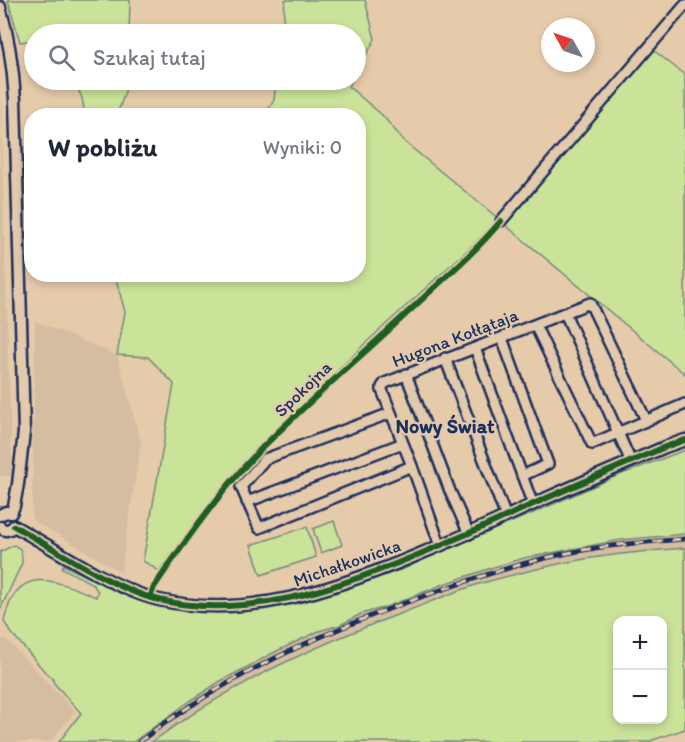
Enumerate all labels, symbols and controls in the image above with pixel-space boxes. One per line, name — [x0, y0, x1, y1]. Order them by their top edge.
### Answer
north arrow — [541, 18, 595, 72]
search box — [24, 24, 366, 90]
icon: search — [45, 41, 78, 74]
text: Szukaj tutaj — [93, 44, 206, 71]
text: W pobliżu — [48, 131, 157, 163]
text: Wyniki: 0 — [263, 135, 342, 159]
street label: Hugona Kołłątaja — [389, 304, 522, 372]
street label: Spokojna — [270, 356, 337, 422]
district label: Nowy Świat — [395, 414, 495, 439]
street label: Michałkowicka — [290, 534, 404, 592]
map controls — [613, 616, 667, 724]
button: + — [613, 616, 667, 670]
button: − — [613, 670, 667, 724]

